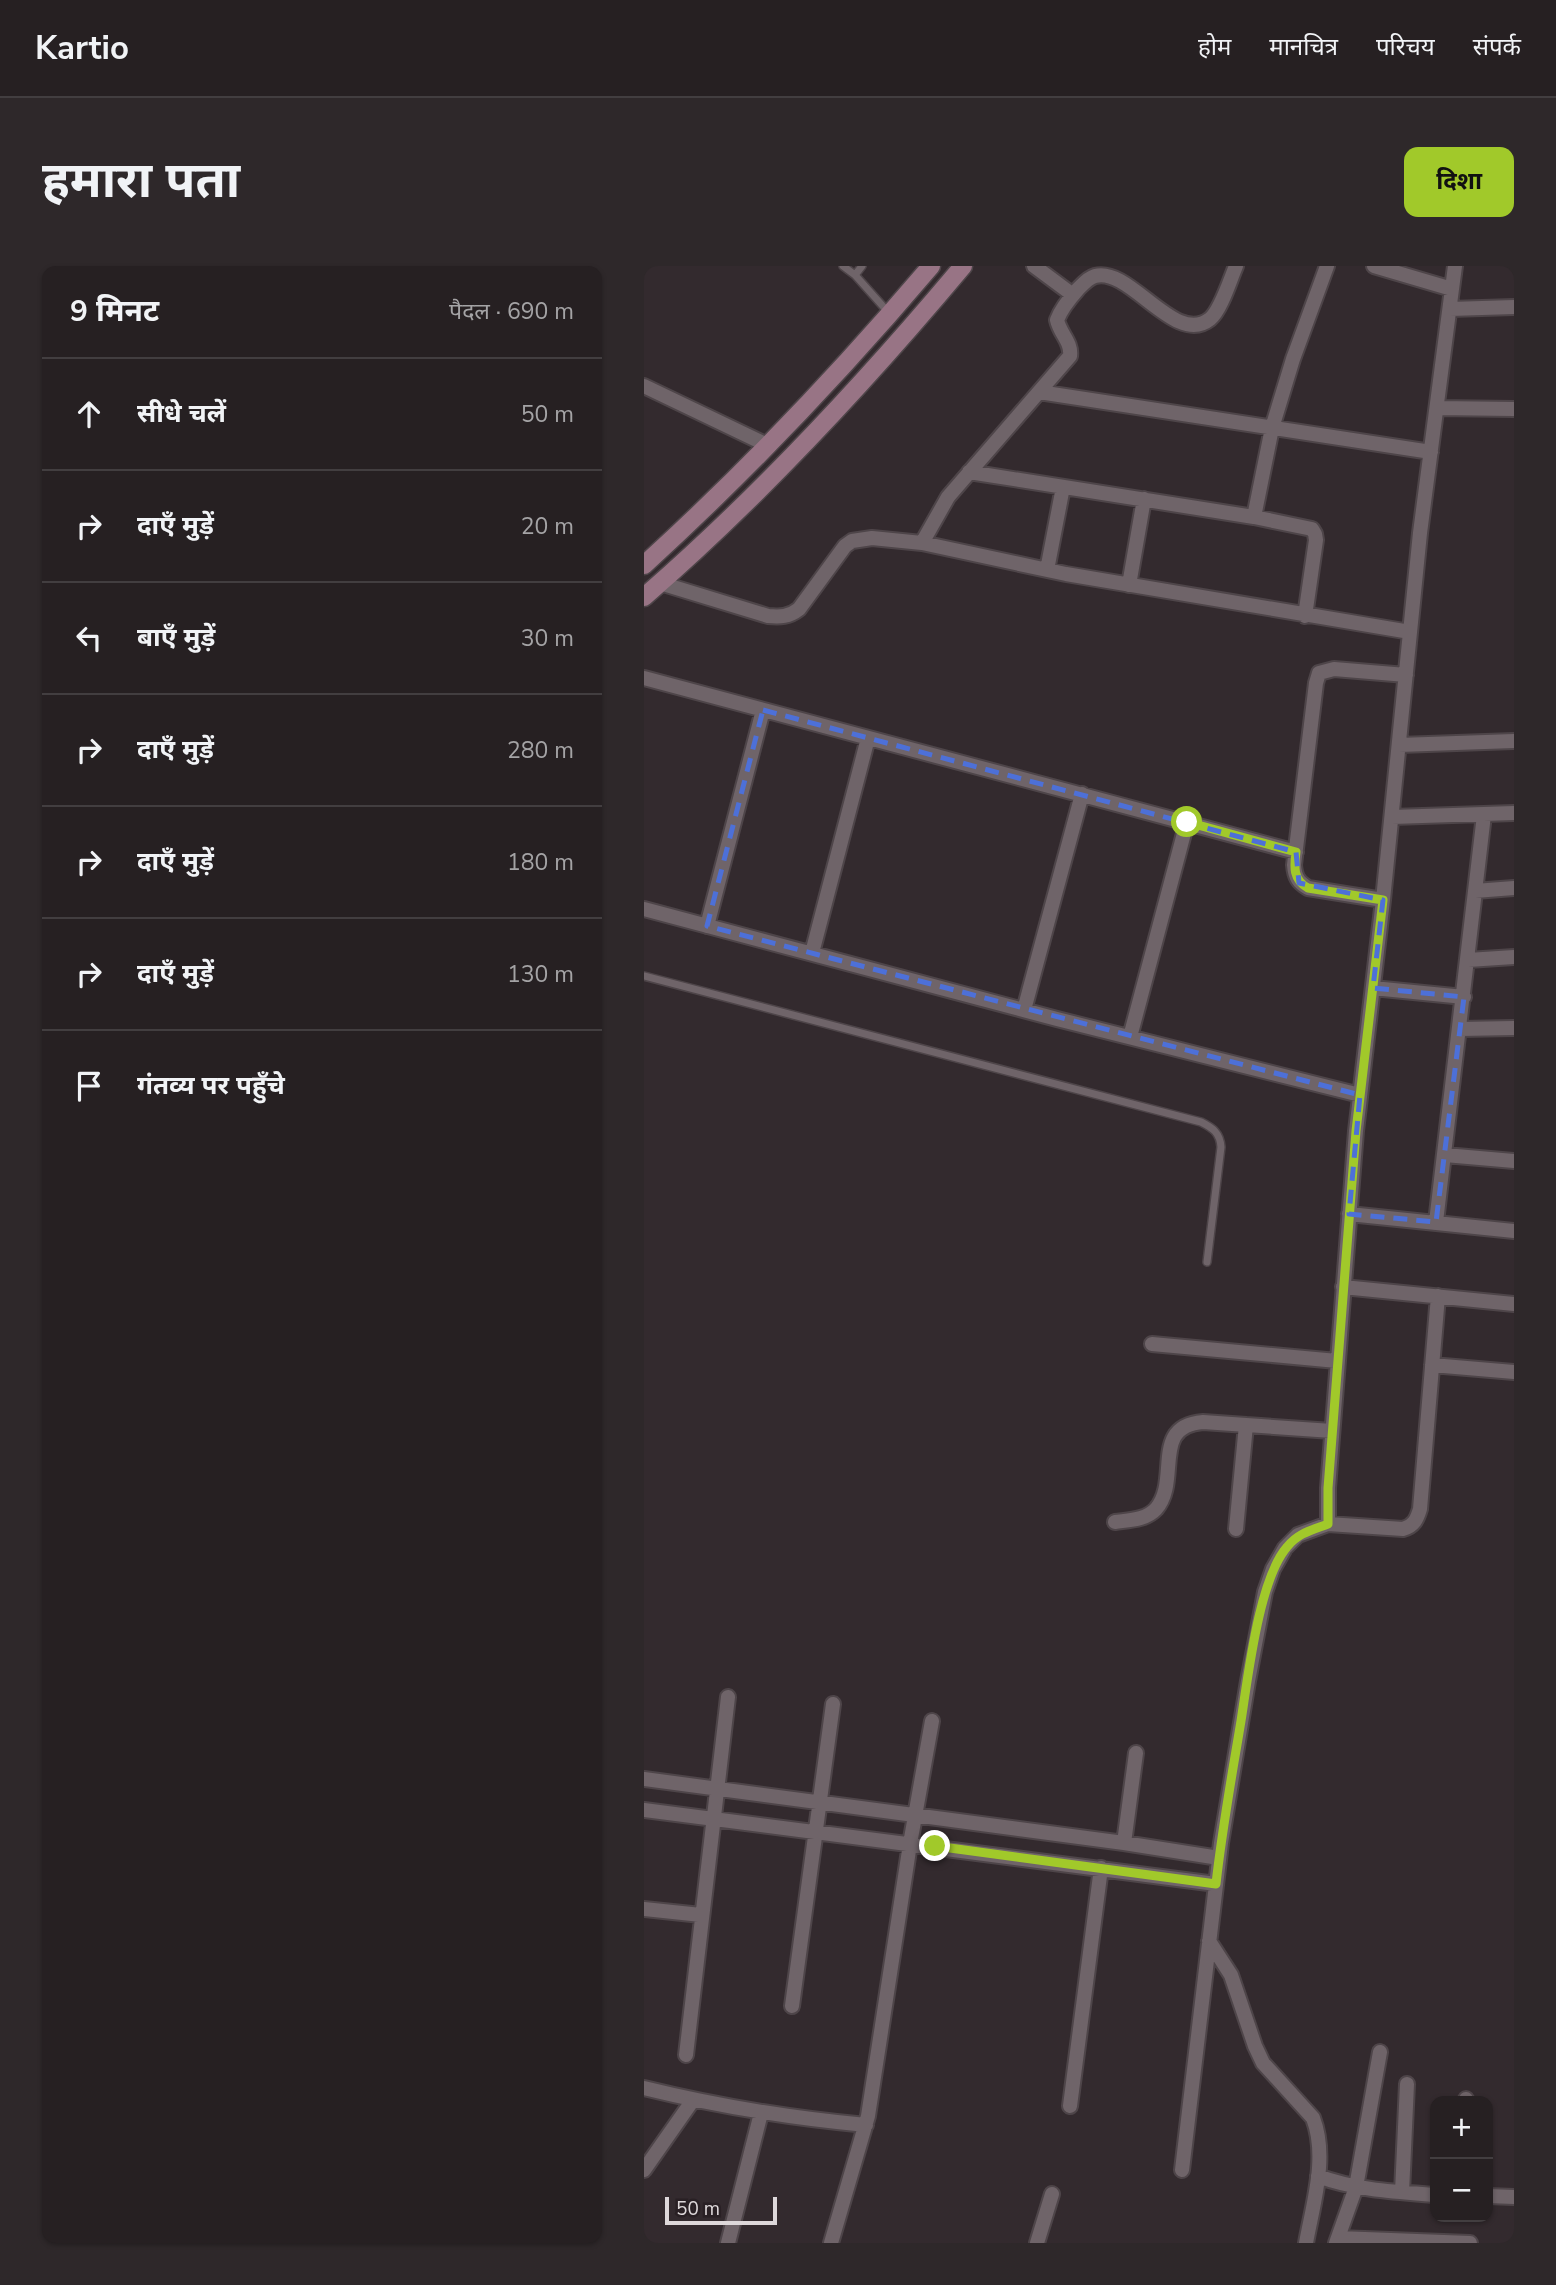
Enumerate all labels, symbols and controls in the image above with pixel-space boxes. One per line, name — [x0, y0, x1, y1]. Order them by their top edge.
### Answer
text: Kartio — [35, 26, 129, 71]
text: होम — [1198, 31, 1231, 63]
text: मानचित्र — [1269, 31, 1338, 63]
text: परिचय — [1376, 31, 1435, 63]
text: संपर्क — [1473, 31, 1521, 63]
text: हमारा पता — [42, 147, 240, 214]
button: दिशा — [1404, 147, 1514, 217]
text: 9 मिनट — [70, 291, 159, 332]
text: पैदल · 690 m — [449, 296, 574, 327]
icon: ahead — [70, 395, 108, 433]
text: सीधे चलें — [137, 396, 226, 431]
text: 50 m — [521, 399, 574, 430]
icon: right — [70, 507, 108, 545]
text: दाएँ मुड़ें — [137, 508, 214, 543]
text: 20 m — [521, 511, 574, 542]
icon: left — [70, 619, 108, 657]
text: बाएँ मुड़ें — [137, 620, 215, 655]
text: 30 m — [521, 623, 574, 654]
icon: right — [70, 731, 108, 769]
text: दाएँ मुड़ें — [137, 732, 214, 767]
text: 280 m — [507, 735, 574, 766]
route start — [1171, 806, 1202, 837]
icon: right — [70, 843, 108, 881]
text: दाएँ मुड़ें — [137, 844, 214, 879]
text: 180 m — [507, 847, 574, 878]
icon: right — [70, 955, 108, 993]
text: दाएँ मुड़ें — [137, 956, 214, 991]
text: 130 m — [507, 959, 574, 990]
icon: arrive — [70, 1067, 108, 1105]
text: गंतव्य पर पहुँचे — [137, 1068, 285, 1103]
route end — [919, 1830, 950, 1861]
map controls — [1430, 2096, 1493, 2222]
button: + — [1430, 2096, 1493, 2159]
button: − — [1430, 2159, 1493, 2222]
scale bar — [665, 2194, 777, 2226]
text: 50 m — [676, 2196, 720, 2222]

